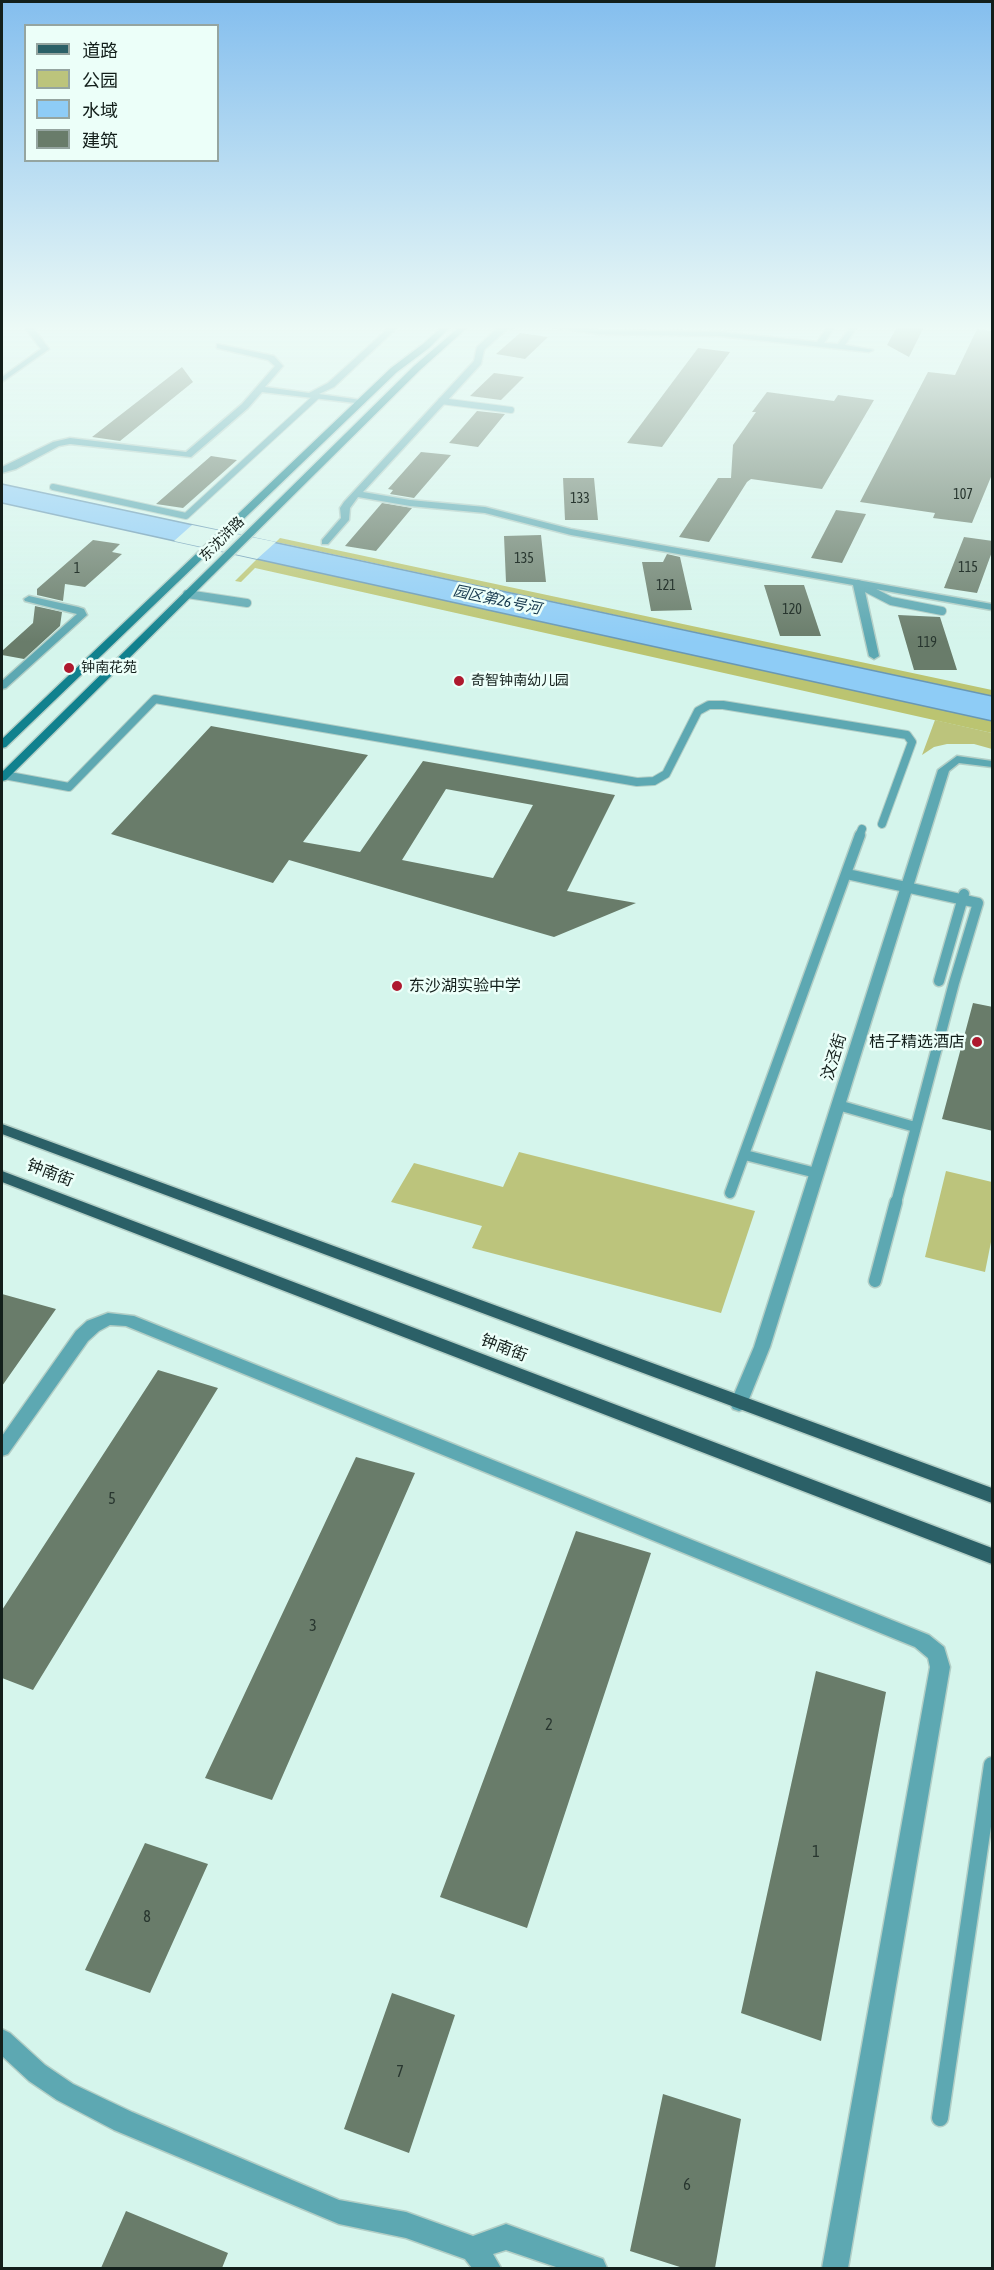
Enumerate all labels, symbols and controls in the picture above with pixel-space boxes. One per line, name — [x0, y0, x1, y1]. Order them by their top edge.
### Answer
legend — [24, 24, 219, 162]
text: 道路 — [82, 40, 118, 61]
text: 公园 — [82, 70, 118, 91]
text: 水域 — [82, 100, 118, 121]
text: 建筑 — [82, 130, 118, 151]
house number: 107 — [953, 487, 973, 503]
house number: 133 — [570, 491, 590, 507]
street label: 东沈浒路 — [196, 513, 248, 565]
house number: 135 — [514, 551, 534, 567]
house number: 115 — [958, 560, 978, 576]
house number: 1 — [74, 561, 80, 577]
house number: 121 — [656, 578, 676, 594]
water label: 园区第26号河 — [452, 582, 542, 618]
house number: 120 — [782, 602, 802, 618]
house number: 119 — [917, 635, 937, 651]
place label: 钟南花苑 — [81, 660, 137, 676]
marker: 钟南花苑 — [62, 661, 76, 675]
place label: 奇智钟南幼儿园 — [471, 673, 569, 689]
marker: 奇智钟南幼儿园 — [452, 674, 466, 688]
place label: 东沙湖实验中学 — [409, 976, 521, 996]
marker: 东沙湖实验中学 — [390, 979, 404, 993]
street label: 汶泾街 — [818, 1031, 850, 1083]
place label: 桔子精选酒店 — [869, 1032, 965, 1052]
marker: 桔子精选酒店 — [970, 1035, 984, 1049]
street label: 钟南街 — [24, 1155, 76, 1191]
street label: 钟南街 — [478, 1330, 530, 1366]
house number: 5 — [108, 1489, 116, 1509]
house number: 3 — [309, 1616, 317, 1636]
house number: 2 — [545, 1715, 553, 1735]
house number: 1 — [812, 1842, 820, 1862]
house number: 8 — [143, 1907, 151, 1927]
house number: 7 — [396, 2062, 404, 2082]
house number: 6 — [683, 2175, 691, 2195]

